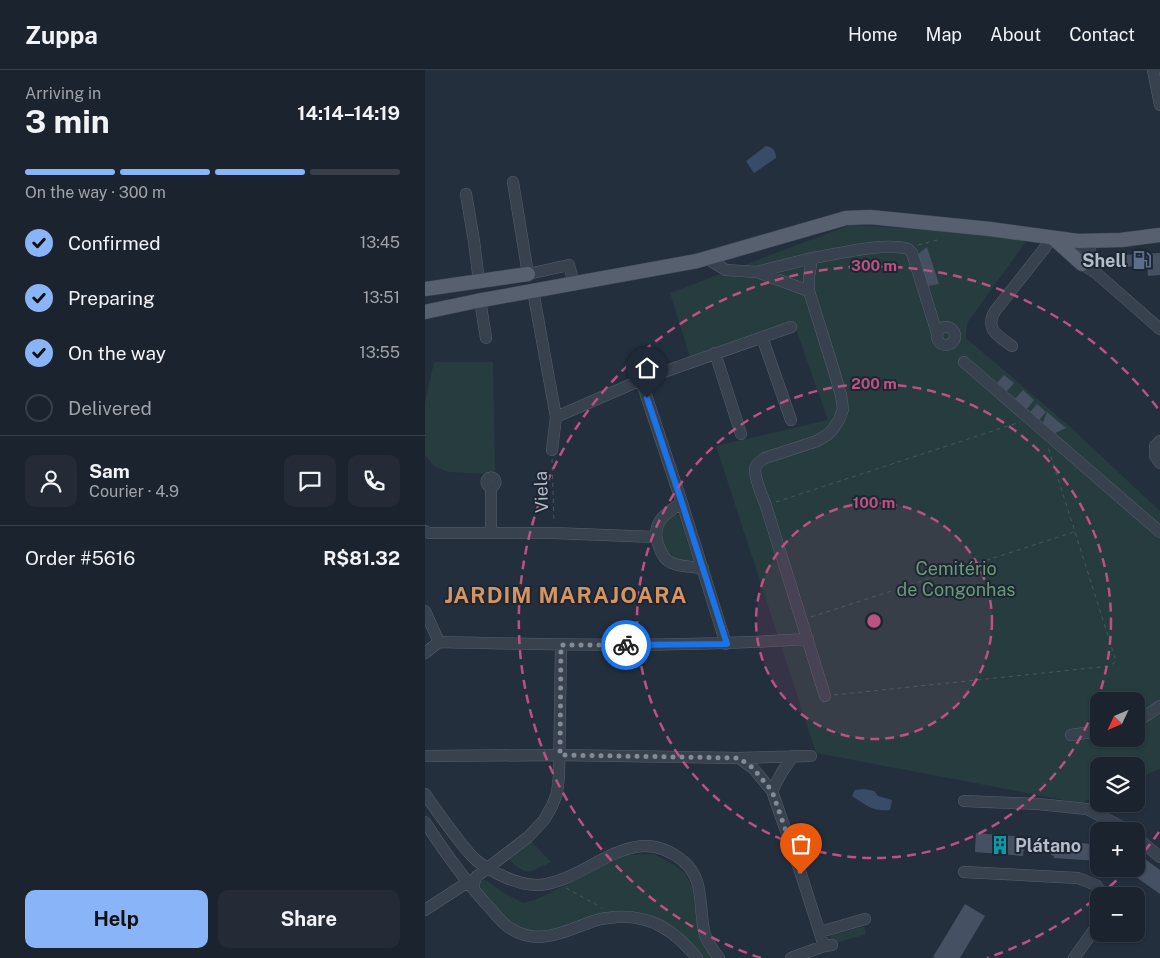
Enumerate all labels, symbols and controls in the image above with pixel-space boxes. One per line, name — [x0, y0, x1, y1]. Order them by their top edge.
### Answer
text: Zuppa — [25, 21, 98, 49]
text: Home — [848, 24, 898, 45]
text: Map — [926, 24, 962, 45]
text: About — [990, 24, 1041, 45]
text: Contact — [1069, 24, 1135, 45]
text: Arriving in — [25, 84, 101, 103]
text: 14:14–14:19 — [297, 102, 400, 124]
text: 3 min — [25, 103, 110, 140]
text: On the way · 300 m — [25, 183, 166, 202]
icon: check — [25, 229, 53, 257]
text: Confirmed — [68, 232, 161, 254]
text: 13:45 — [360, 233, 400, 252]
fuel station icon: Shell — [1131, 249, 1153, 271]
place label: Shell — [1082, 250, 1127, 271]
text: 300 m — [851, 257, 897, 274]
icon: check — [25, 284, 53, 312]
text: Preparing — [68, 287, 155, 309]
text: 13:51 — [363, 288, 400, 307]
icon: check — [25, 339, 53, 367]
text: On the way — [68, 342, 166, 364]
text: 13:55 — [359, 343, 400, 362]
pin — [626, 347, 668, 398]
icon: home — [633, 354, 661, 382]
text: 200 m — [851, 375, 897, 392]
text: Delivered — [68, 397, 152, 419]
button: person — [25, 455, 77, 507]
button: chat — [284, 455, 336, 507]
button: phone — [348, 455, 400, 507]
text: Sam — [89, 460, 130, 482]
street label: Viela — [530, 471, 552, 513]
text: Courier · 4.9 — [89, 482, 179, 501]
text: 100 m — [853, 494, 895, 511]
text: Order #5616 — [25, 547, 135, 569]
text: R$81.32 — [323, 547, 400, 569]
park label: Cemitério de Congonhas — [897, 558, 1015, 600]
district label: JARDIM MARAJOARA — [444, 582, 688, 608]
centre of rings — [865, 612, 883, 630]
courier — [601, 620, 651, 670]
icon: bike — [612, 631, 640, 659]
north arrow — [1090, 692, 1145, 748]
map controls — [1090, 692, 1145, 942]
button: layers — [1090, 757, 1145, 812]
button: + — [1090, 822, 1145, 877]
pin — [780, 823, 822, 874]
icon: bag — [787, 830, 815, 858]
building icon: Plátano — [989, 834, 1011, 856]
place label: Plátano — [1015, 835, 1081, 856]
button: − — [1090, 887, 1145, 942]
button: Help — [25, 890, 208, 948]
button: Share — [218, 890, 400, 948]

